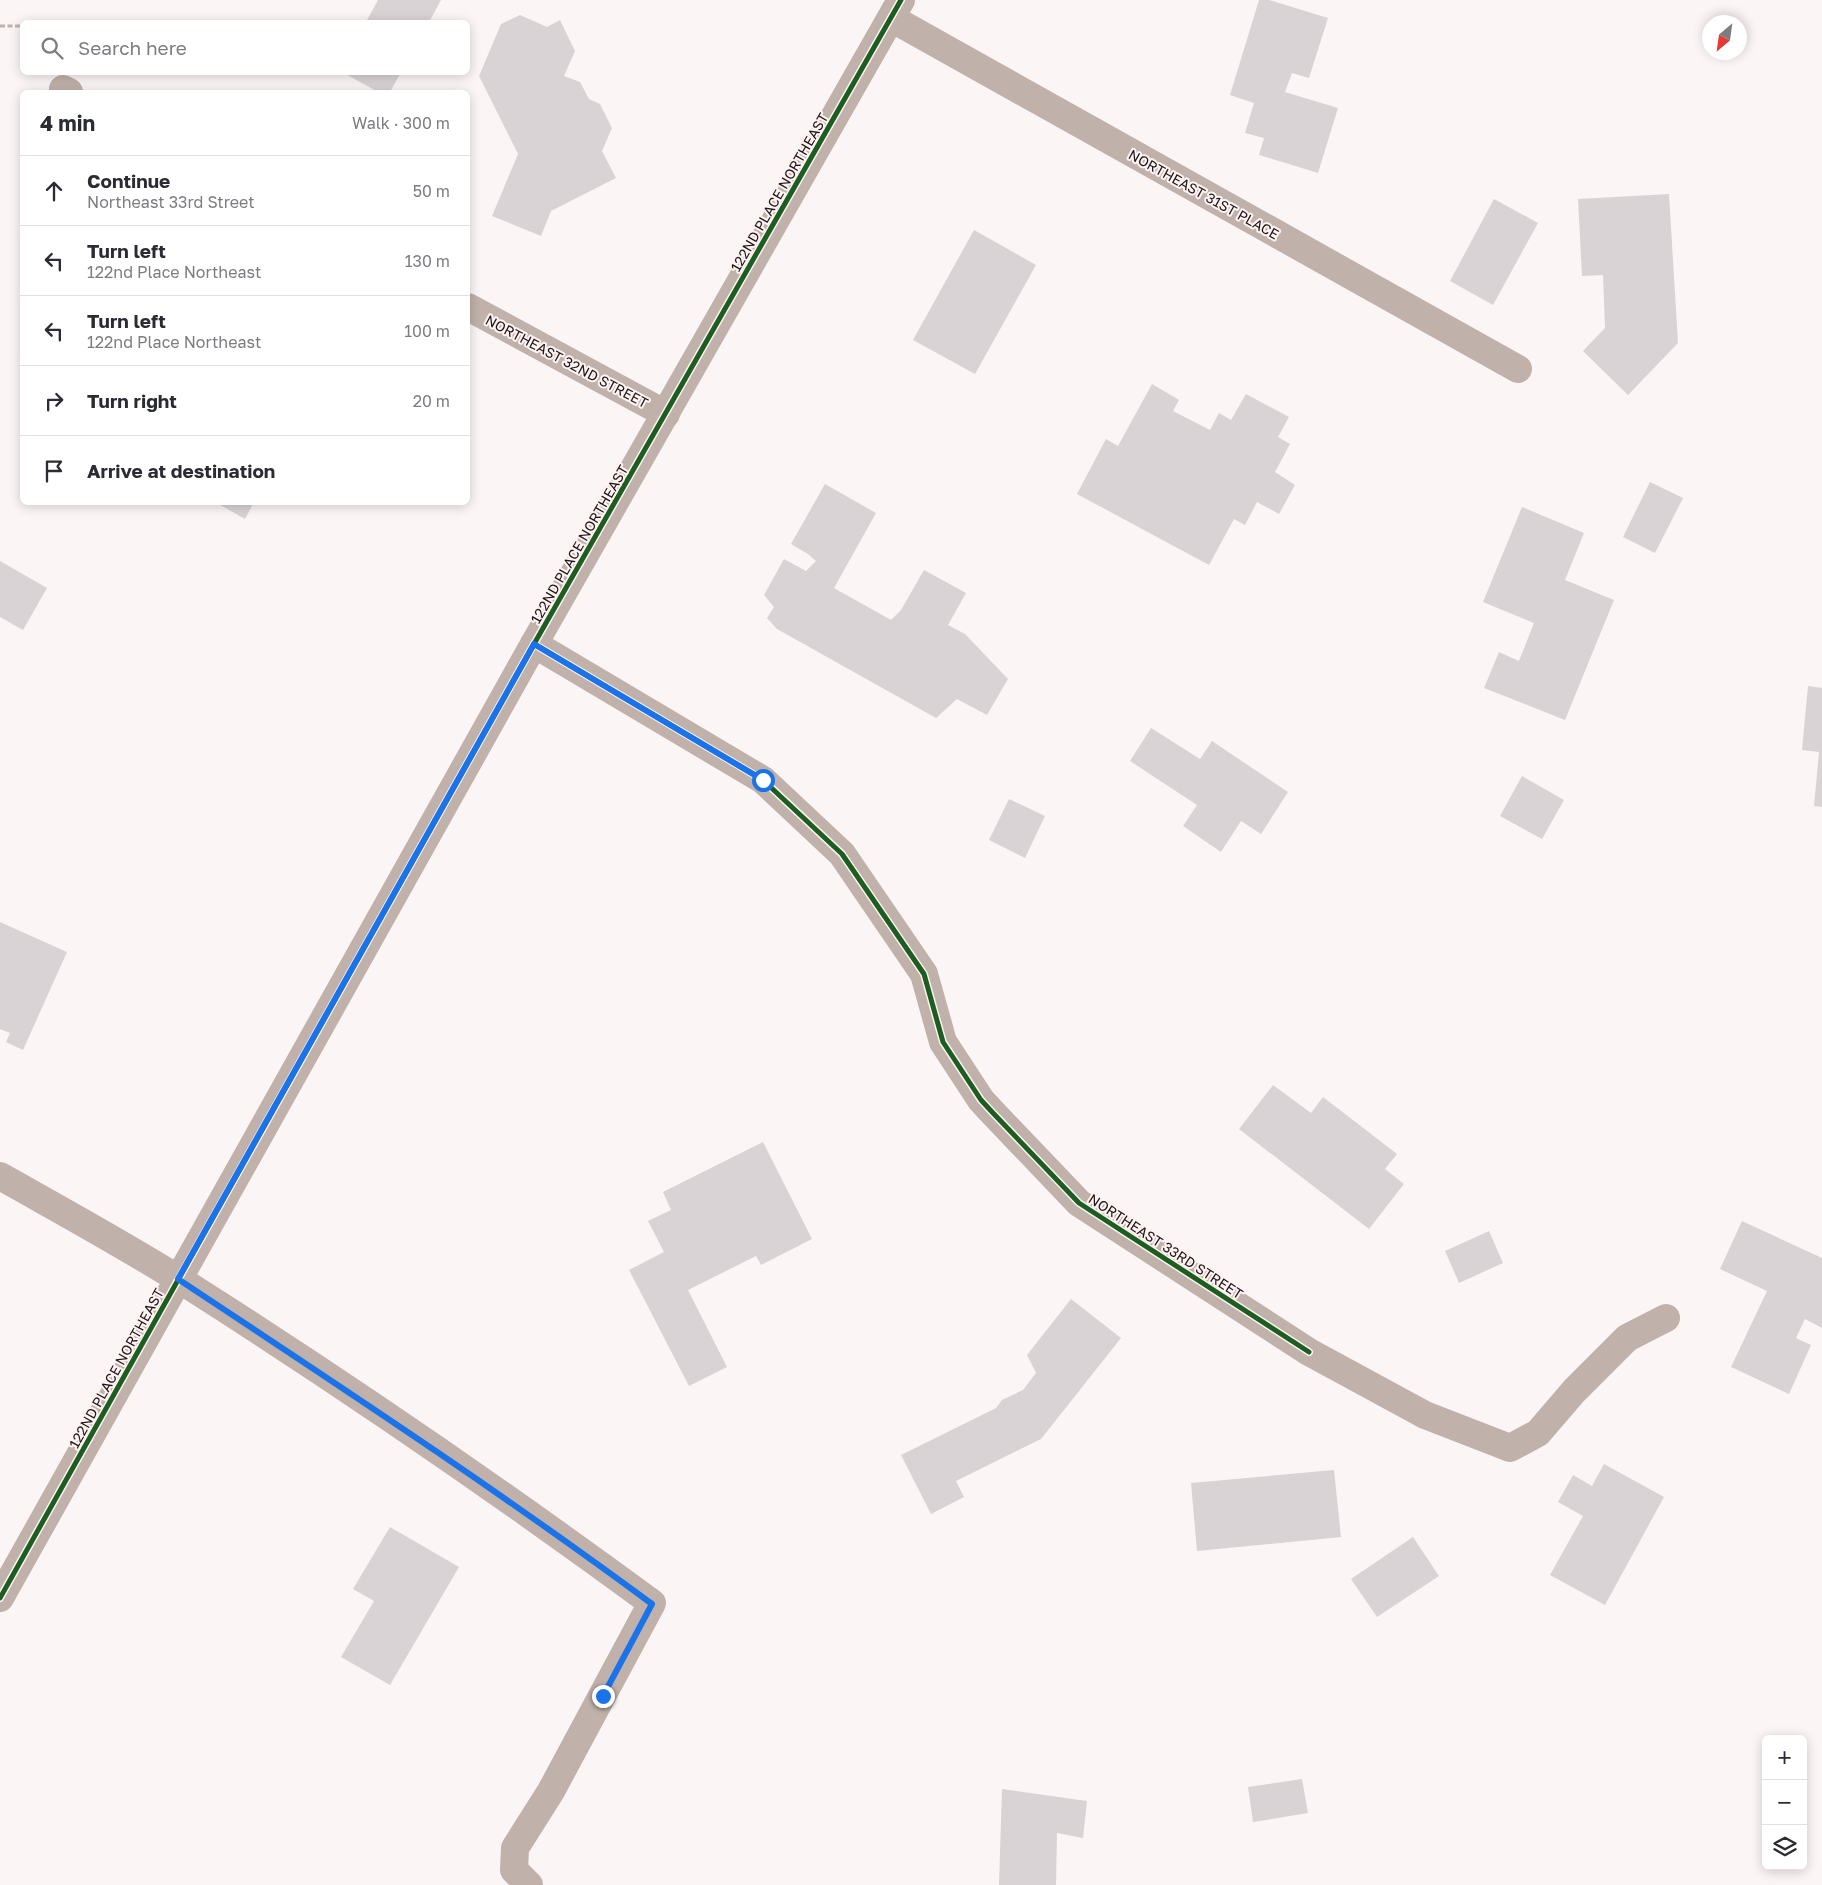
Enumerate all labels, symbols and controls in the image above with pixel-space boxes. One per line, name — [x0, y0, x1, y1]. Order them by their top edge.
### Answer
north arrow — [1702, 15, 1747, 60]
search box — [20, 20, 470, 75]
icon: search — [38, 34, 66, 62]
text: Search here — [78, 36, 187, 59]
street label: 122ND PLACE NORTHEAST — [727, 109, 832, 274]
text: 4 min — [40, 110, 95, 136]
text: Walk · 300 m — [352, 113, 450, 133]
street label: NORTHEAST 31ST PLACE — [1126, 146, 1282, 242]
text: Continue — [87, 169, 170, 192]
icon: ahead — [40, 177, 68, 205]
text: 50 m — [413, 181, 450, 201]
text: Northeast 33rd Street — [87, 192, 255, 212]
text: Turn left — [87, 239, 166, 262]
icon: left — [40, 247, 68, 275]
text: 130 m — [405, 251, 450, 271]
text: 122nd Place Northeast — [87, 262, 261, 282]
text: Turn left — [87, 309, 166, 332]
street label: NORTHEAST 32ND STREET — [483, 311, 651, 411]
icon: left — [40, 317, 68, 345]
text: 100 m — [404, 321, 450, 341]
text: 122nd Place Northeast — [87, 332, 261, 352]
icon: right — [40, 387, 68, 415]
text: Turn right — [87, 389, 177, 412]
text: 20 m — [413, 391, 450, 411]
icon: arrive — [40, 457, 68, 485]
text: Arrive at destination — [87, 459, 275, 482]
street label: 122ND PLACE NORTHEAST — [527, 461, 632, 626]
route start — [752, 769, 775, 792]
street label: NORTHEAST 33RD STREET — [1086, 1190, 1247, 1302]
street label: 122ND PLACE NORTHEAST — [65, 1285, 167, 1451]
route end — [592, 1685, 615, 1708]
map controls — [1762, 1735, 1807, 1870]
button: + — [1762, 1735, 1807, 1780]
button: − — [1762, 1780, 1807, 1825]
button: layers — [1762, 1825, 1807, 1870]

